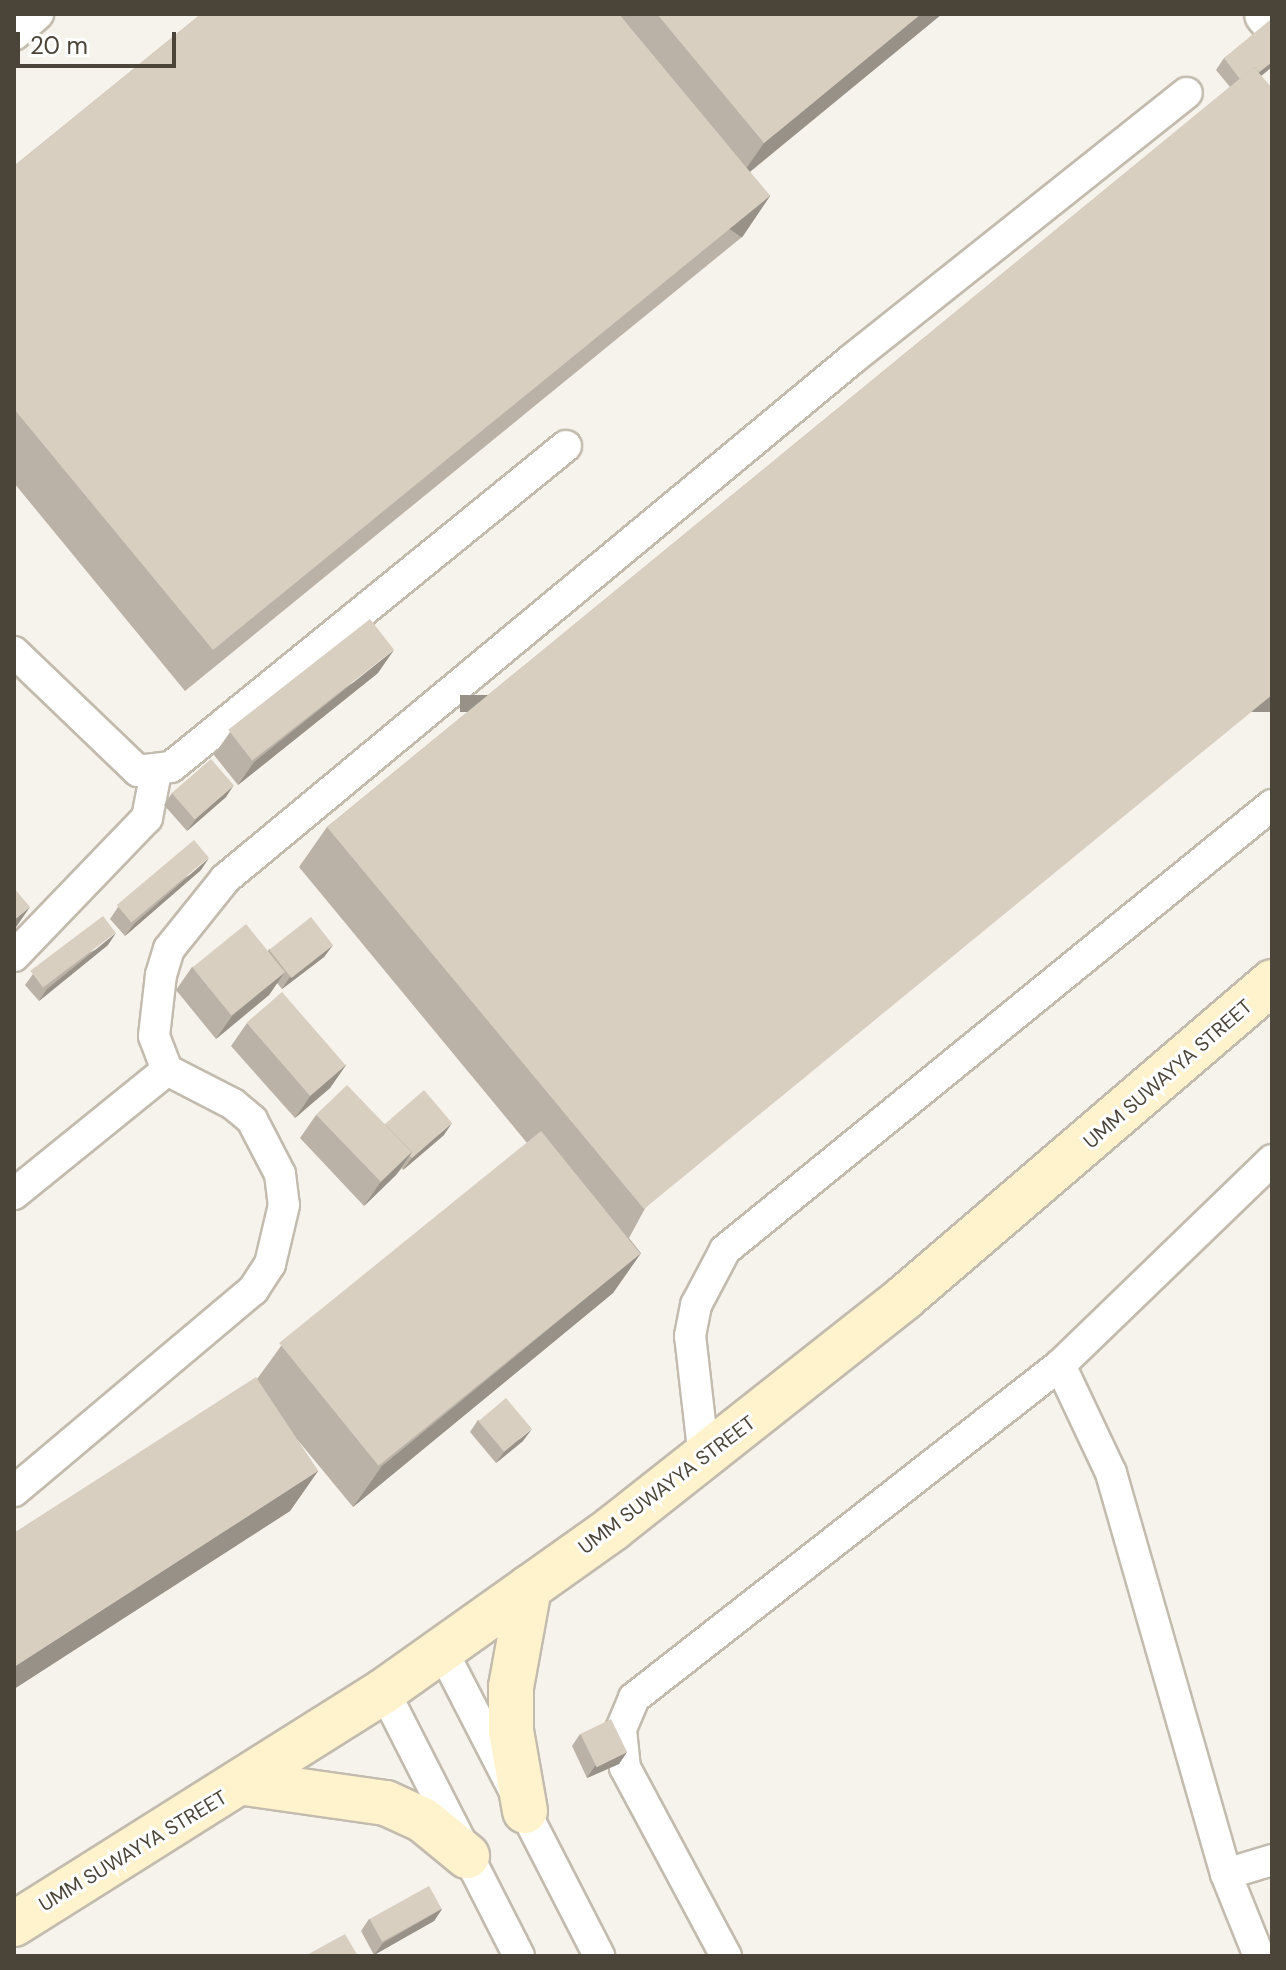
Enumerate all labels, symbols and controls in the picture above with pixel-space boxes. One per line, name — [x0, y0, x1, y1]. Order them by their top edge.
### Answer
scale bar — [20, 16, 180, 66]
text: 20 m — [30, 30, 88, 61]
street label: UMM SUWAYYA STREET — [1079, 994, 1257, 1154]
street label: UMM SUWAYYA STREET — [574, 1411, 760, 1559]
street label: UMM SUWAYYA STREET — [35, 1785, 231, 1917]

